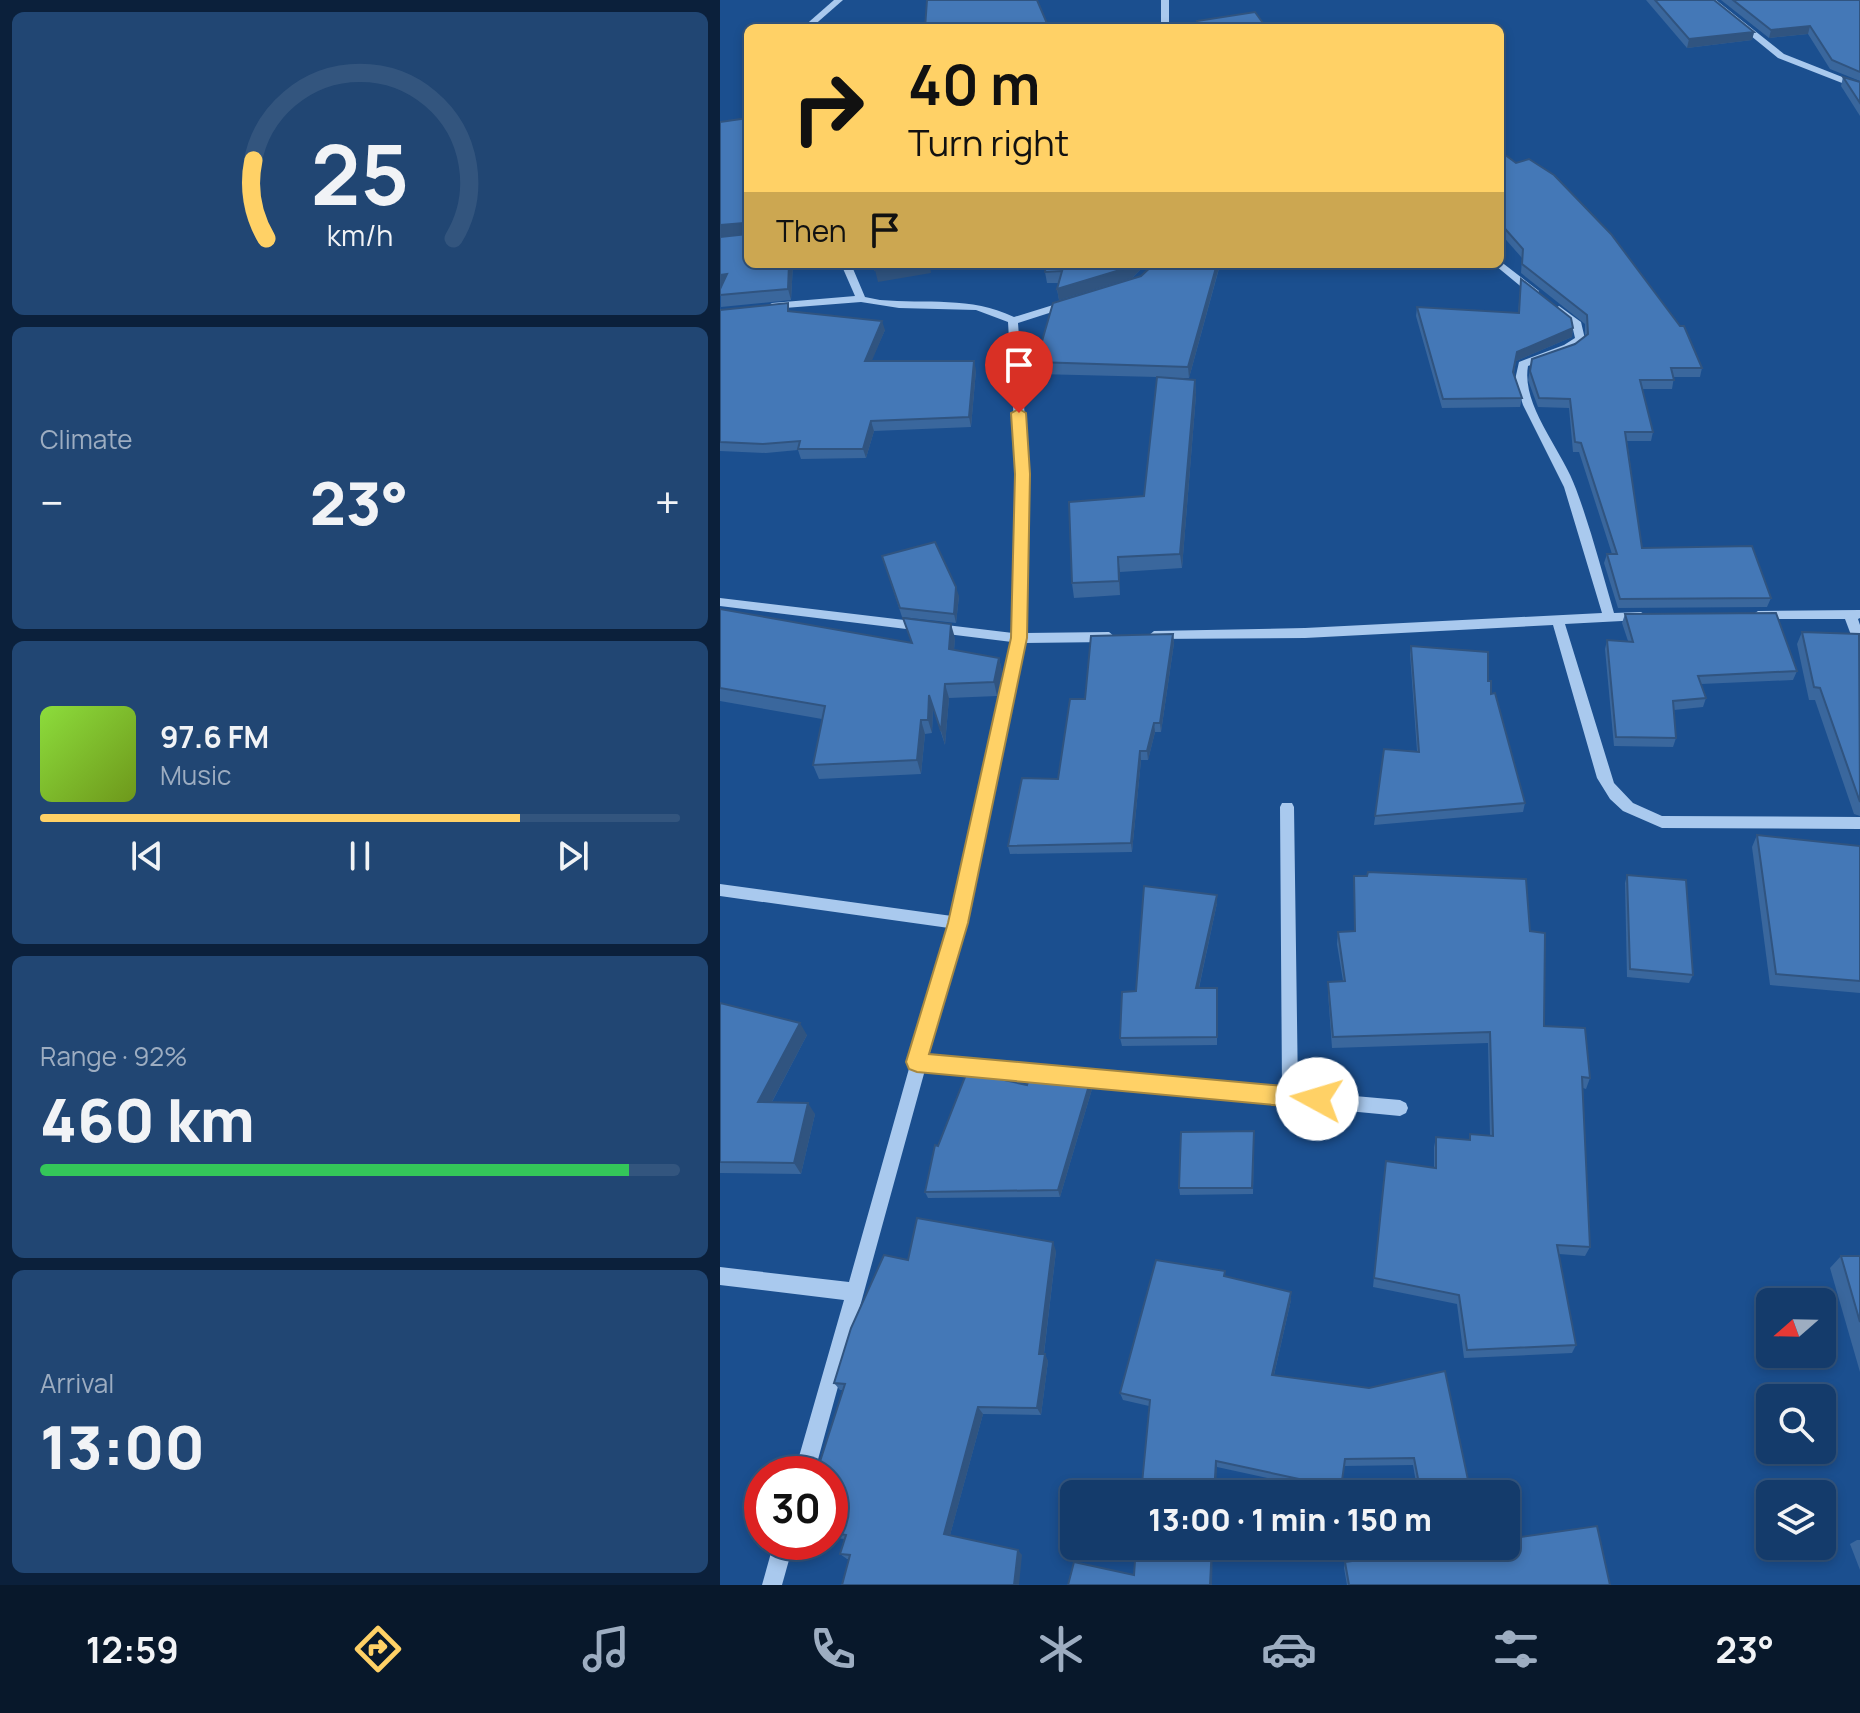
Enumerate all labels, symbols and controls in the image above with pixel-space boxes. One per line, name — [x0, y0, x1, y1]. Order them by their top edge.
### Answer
text: 40 m — [908, 45, 1040, 122]
icon: right — [776, 56, 880, 160]
text: 25 — [311, 116, 409, 230]
text: Turn right — [908, 118, 1069, 167]
icon: arrive — [863, 208, 907, 252]
text: Then — [776, 210, 847, 251]
text: km/h — [327, 216, 393, 255]
pin — [985, 331, 1053, 413]
icon: arrive — [997, 343, 1041, 387]
text: Climate — [40, 421, 132, 457]
text: 23° — [310, 461, 409, 543]
text: − — [40, 472, 64, 532]
text: + — [655, 472, 680, 532]
text: 97.6 FM — [160, 716, 269, 757]
text: Music — [160, 757, 231, 793]
icon: previous — [125, 834, 169, 878]
icon: pause — [338, 834, 382, 878]
icon: next — [551, 834, 595, 878]
text: Range · 92% — [40, 1038, 188, 1074]
position arrow — [1275, 1057, 1359, 1141]
text: 460 km — [40, 1078, 255, 1160]
north arrow — [1756, 1288, 1836, 1368]
map controls — [1756, 1288, 1836, 1560]
text: Arrival — [40, 1365, 114, 1401]
button: search — [1756, 1384, 1836, 1464]
text: 13:00 — [40, 1405, 205, 1487]
speed limit sign: 30 — [744, 1456, 848, 1560]
button: layers — [1756, 1480, 1836, 1560]
text: 13:00 · 1 min · 150 m — [1148, 1499, 1432, 1540]
icon: directions — [350, 1621, 406, 1677]
icon: music — [578, 1621, 634, 1677]
icon: phone — [805, 1621, 861, 1677]
icon: climate — [1033, 1621, 1089, 1677]
icon: car — [1261, 1621, 1317, 1677]
icon: filters — [1488, 1621, 1544, 1677]
text: 12:59 — [86, 1625, 179, 1674]
text: 23° — [1716, 1625, 1774, 1674]

